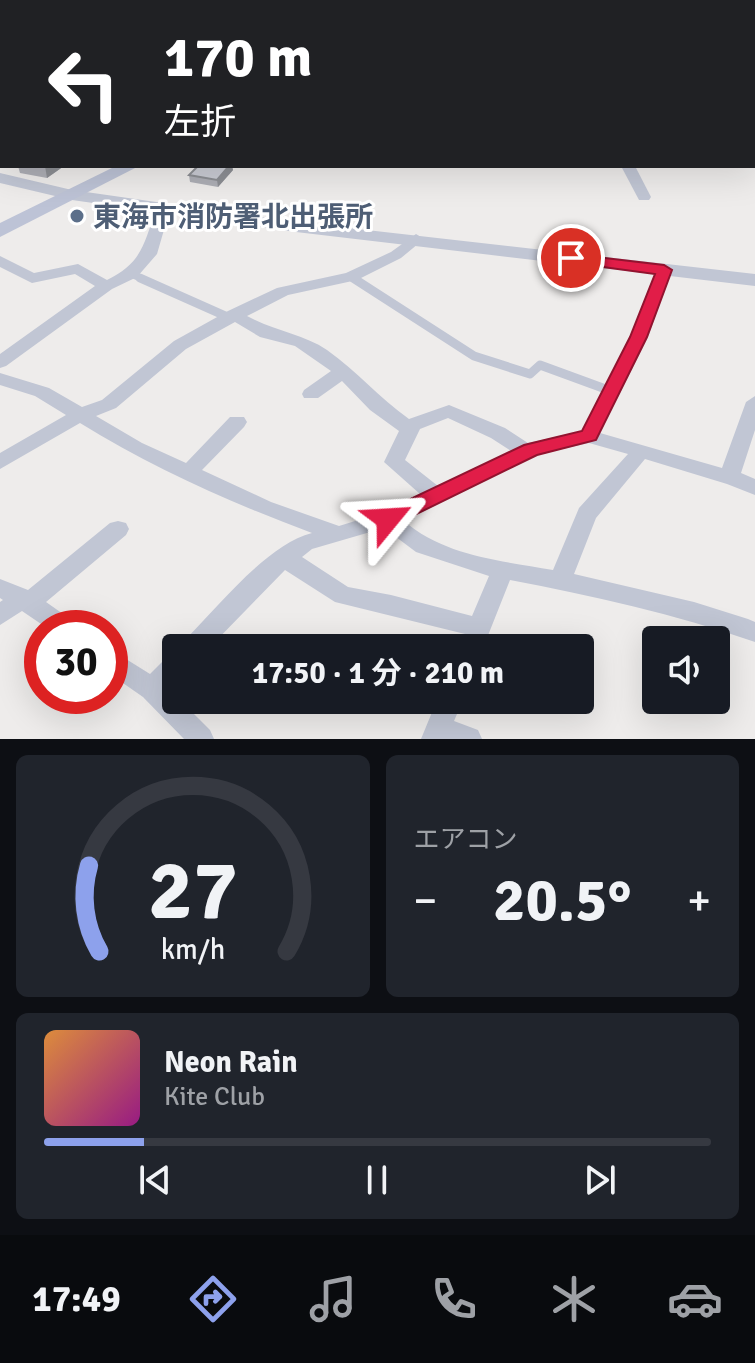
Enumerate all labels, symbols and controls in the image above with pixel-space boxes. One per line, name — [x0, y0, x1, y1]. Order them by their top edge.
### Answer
text: 170 m — [164, 23, 312, 92]
icon: left — [32, 32, 136, 136]
text: 左折 — [164, 100, 236, 145]
place label: 東海市消防署北出張所 — [93, 200, 373, 234]
marker: 東海市消防署北出張所 — [68, 207, 86, 225]
pin — [537, 224, 605, 292]
icon: arrive — [549, 236, 593, 280]
position arrow — [346, 477, 430, 561]
speed limit sign: 30 — [24, 610, 128, 714]
map controls — [642, 626, 730, 714]
button: sound — [642, 626, 730, 714]
text: 17:50 · 1 分 · 210 m — [252, 655, 504, 692]
text: エアコン — [414, 824, 518, 856]
text: 27 — [148, 840, 238, 942]
text: 20.5° — [493, 864, 631, 938]
text: − — [414, 874, 437, 928]
text: + — [687, 874, 711, 928]
text: km/h — [160, 932, 225, 967]
text: Neon Rain — [164, 1044, 298, 1081]
text: Kite Club — [164, 1081, 265, 1113]
icon: previous — [133, 1158, 177, 1202]
icon: pause — [355, 1158, 399, 1202]
icon: next — [578, 1158, 622, 1202]
icon: directions — [185, 1271, 241, 1327]
icon: music — [305, 1271, 361, 1327]
icon: phone — [426, 1271, 482, 1327]
icon: climate — [546, 1271, 602, 1327]
icon: car — [667, 1271, 723, 1327]
text: 17:49 — [32, 1277, 121, 1322]

